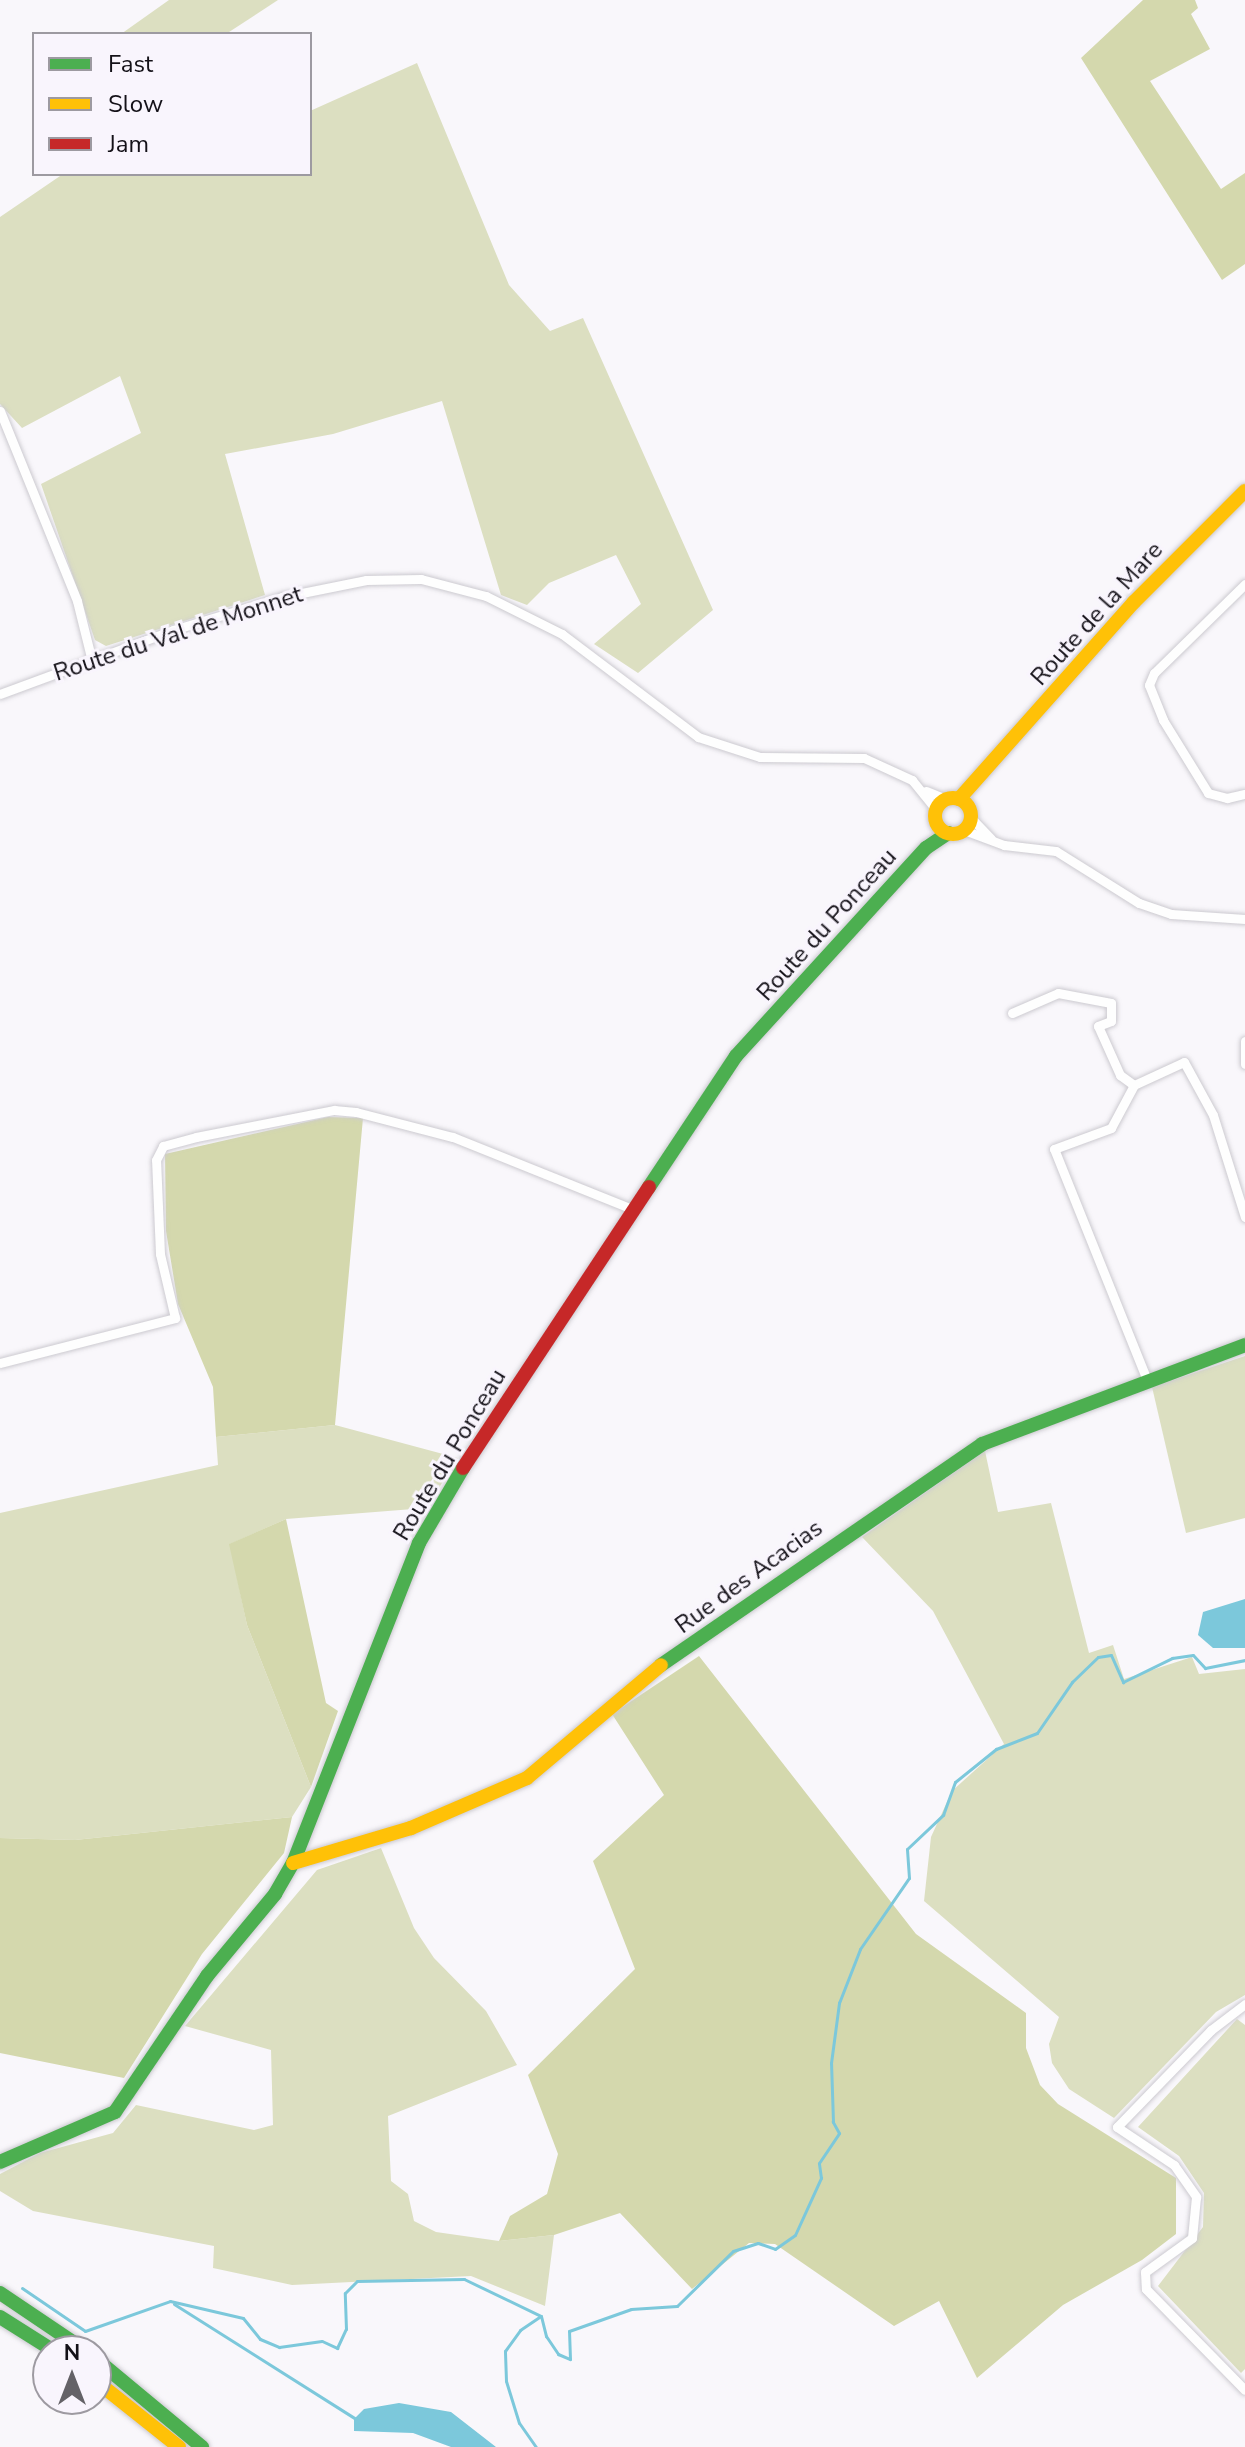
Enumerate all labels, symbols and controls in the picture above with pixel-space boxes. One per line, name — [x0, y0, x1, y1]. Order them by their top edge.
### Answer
legend — [32, 32, 312, 176]
text: Fast — [108, 48, 153, 80]
text: Slow — [108, 88, 163, 120]
text: Jam — [108, 128, 149, 160]
street label: Route de la Mare — [1025, 536, 1169, 692]
street label: Route du Val de Monnet — [50, 580, 306, 688]
street label: Route du Ponceau — [751, 843, 903, 1007]
street label: Route du Ponceau — [387, 1364, 513, 1546]
street label: Rue des Acacias — [670, 1514, 828, 1640]
north arrow — [32, 2335, 112, 2415]
text: N — [64, 2338, 80, 2368]

